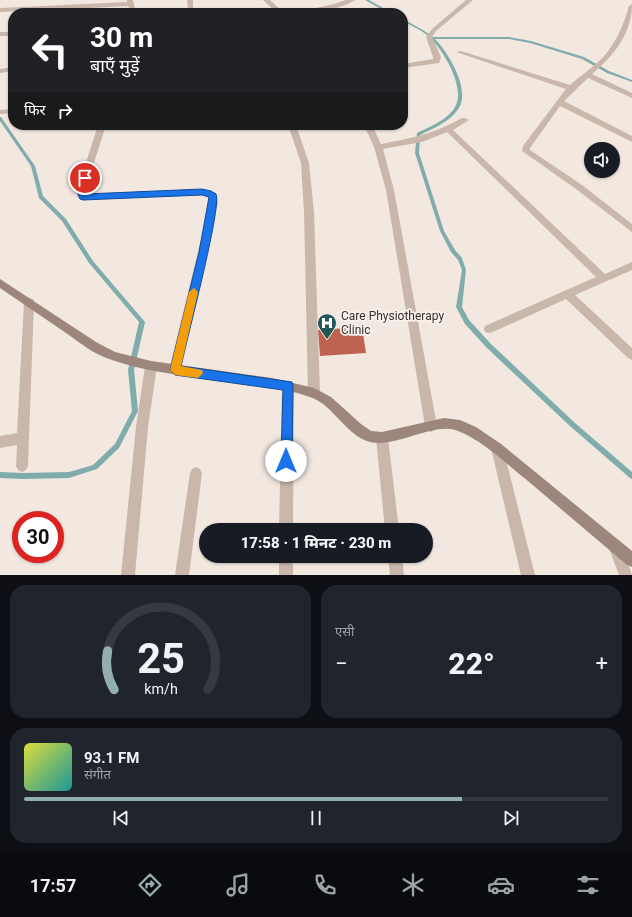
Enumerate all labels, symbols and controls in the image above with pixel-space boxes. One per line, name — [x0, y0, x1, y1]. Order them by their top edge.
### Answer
text: 30 m — [90, 21, 153, 54]
icon: left — [24, 24, 76, 76]
text: बाएँ मुड़ें — [90, 55, 140, 76]
icon: right — [54, 100, 76, 122]
text: फिर — [24, 101, 46, 119]
map controls — [584, 142, 620, 178]
button: sound — [584, 142, 620, 178]
pin — [68, 161, 102, 195]
icon: arrive — [74, 167, 96, 189]
place label: Care Physiotherapy Clinic — [341, 309, 444, 337]
hospital icon: Care Physiotherapy Clinic — [316, 312, 338, 340]
position arrow — [265, 440, 307, 482]
speed limit sign: 30 — [12, 511, 64, 563]
text: 17:58 · 1 मिनट · 230 m — [241, 534, 391, 552]
text: एसी — [335, 624, 354, 639]
text: 25 — [137, 633, 184, 682]
text: 22° — [448, 646, 495, 681]
text: − — [335, 651, 348, 676]
text: + — [596, 651, 608, 676]
text: km/h — [144, 680, 177, 696]
text: 93.1 FM — [84, 749, 139, 767]
text: संगीत — [84, 767, 111, 782]
icon: previous — [110, 807, 132, 829]
icon: pause — [305, 807, 327, 829]
icon: next — [500, 807, 522, 829]
icon: directions — [136, 871, 164, 899]
icon: music — [224, 871, 252, 899]
icon: phone — [311, 871, 339, 899]
icon: climate — [399, 871, 427, 899]
icon: car — [487, 871, 515, 899]
icon: filters — [574, 871, 602, 899]
text: 17:57 — [30, 875, 76, 896]

